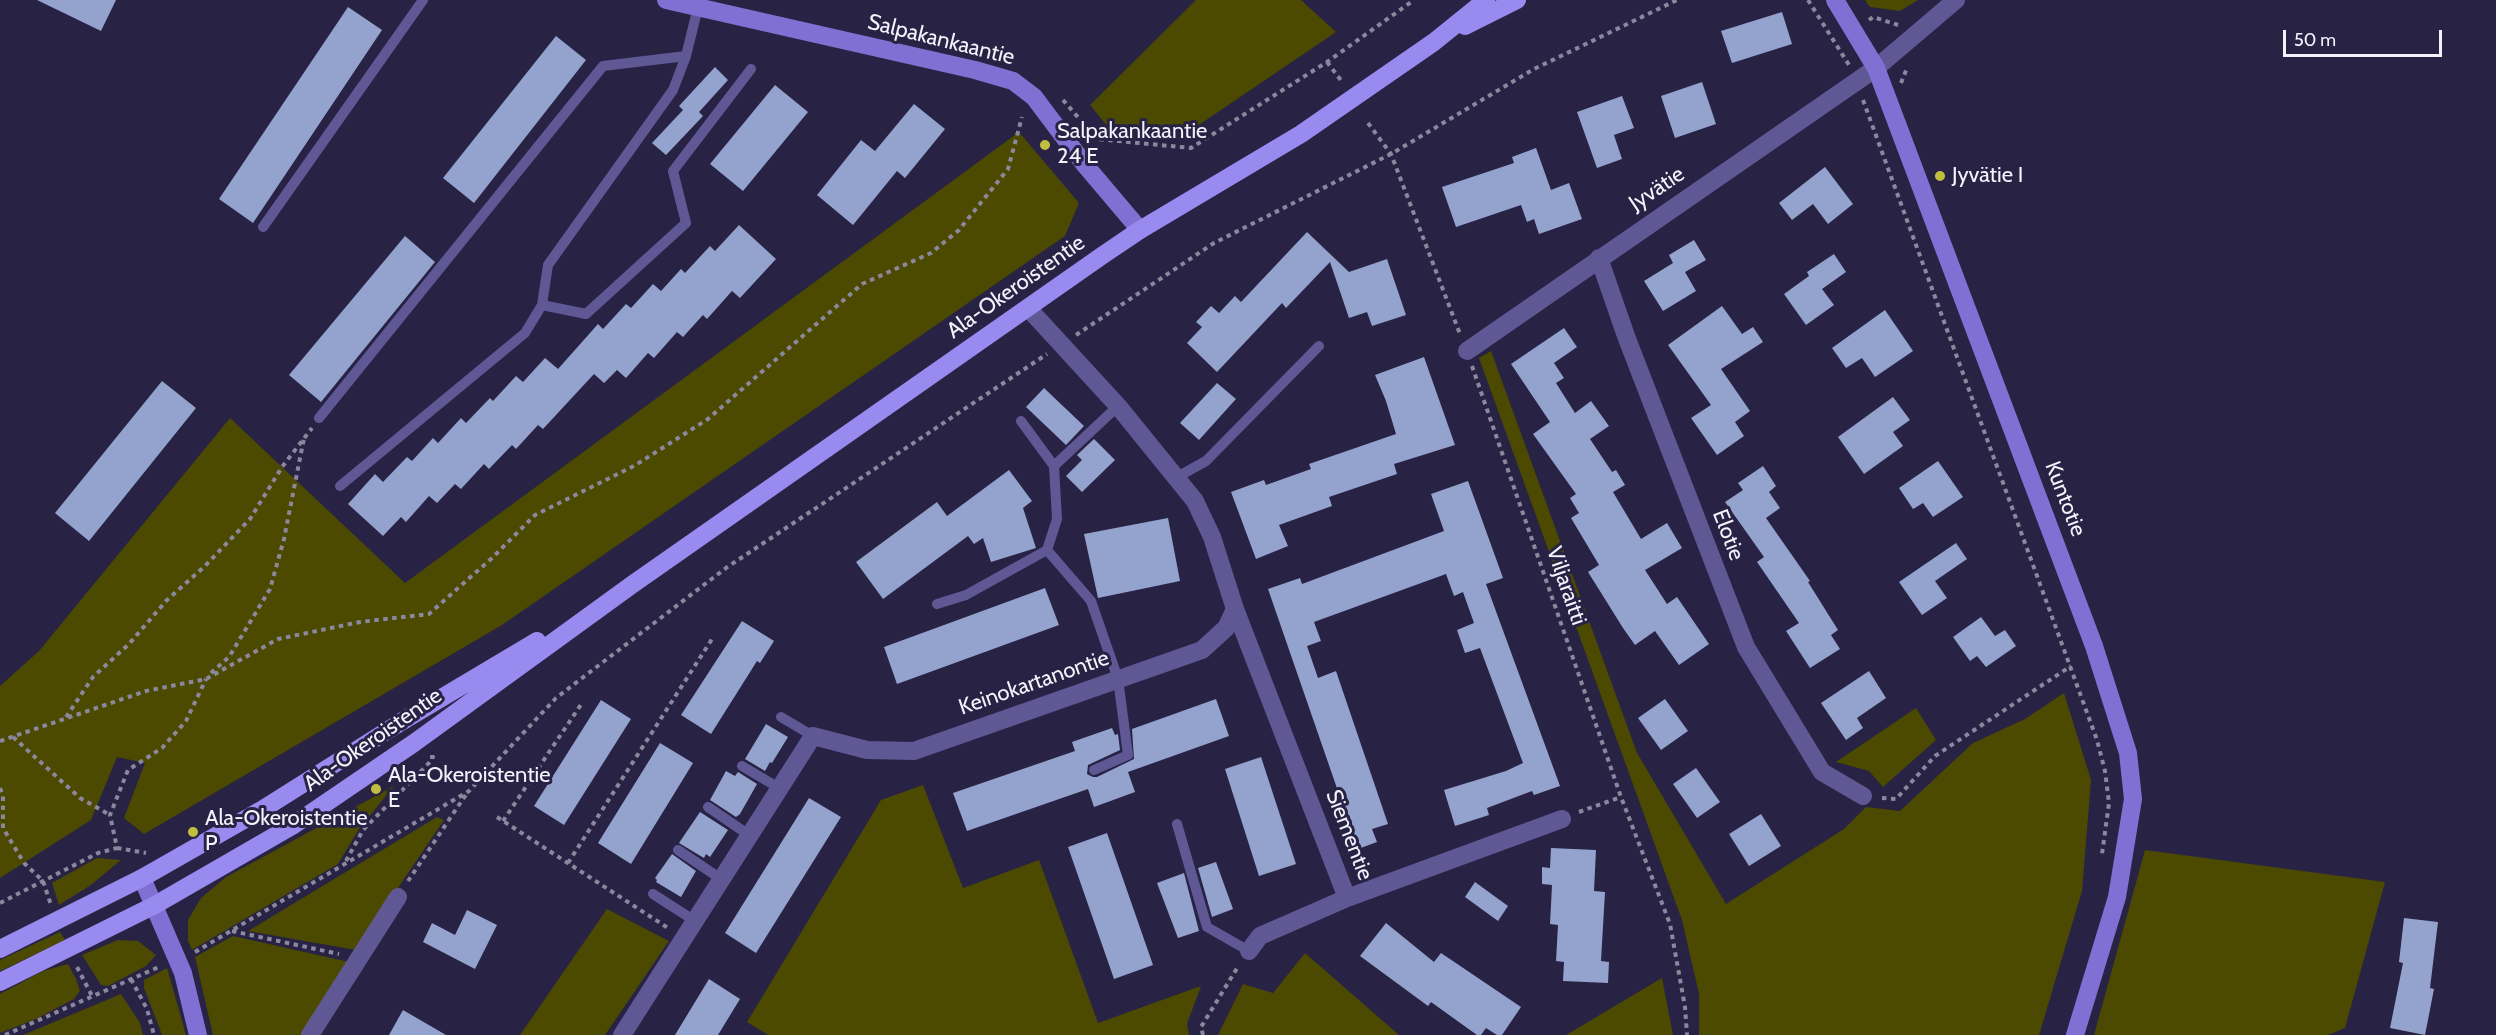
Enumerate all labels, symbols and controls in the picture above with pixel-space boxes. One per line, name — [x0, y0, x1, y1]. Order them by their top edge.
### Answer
street label: Salpakankaantie — [865, 9, 1017, 71]
scale bar — [2286, 18, 2445, 56]
text: 50 m — [2294, 29, 2336, 51]
place label: Salpakankaantie 24 E — [1057, 119, 1207, 170]
marker: Salpakankaantie 24 E — [1038, 138, 1052, 152]
street label: Jyvätie — [1624, 161, 1690, 217]
place label: Jyvätie I — [1952, 163, 2023, 189]
marker: Jyvätie I — [1933, 169, 1947, 183]
street label: Ala-Okeroistentie — [942, 230, 1090, 344]
street label: Kuntotie — [2039, 458, 2091, 540]
street label: Elotie — [1706, 506, 1750, 564]
street label: Viljaraitti — [1540, 543, 1592, 629]
street label: Keinokartanontie — [955, 645, 1113, 721]
street label: Ala-Okeroistentie — [299, 683, 447, 797]
place label: Ala-Okeroistentie E — [388, 763, 551, 814]
marker: Ala-Okeroistentie E — [369, 782, 383, 796]
street label: Siementie — [1320, 786, 1378, 884]
place label: Ala-Okeroistentie P — [205, 806, 368, 858]
marker: Ala-Okeroistentie P — [186, 825, 200, 839]

